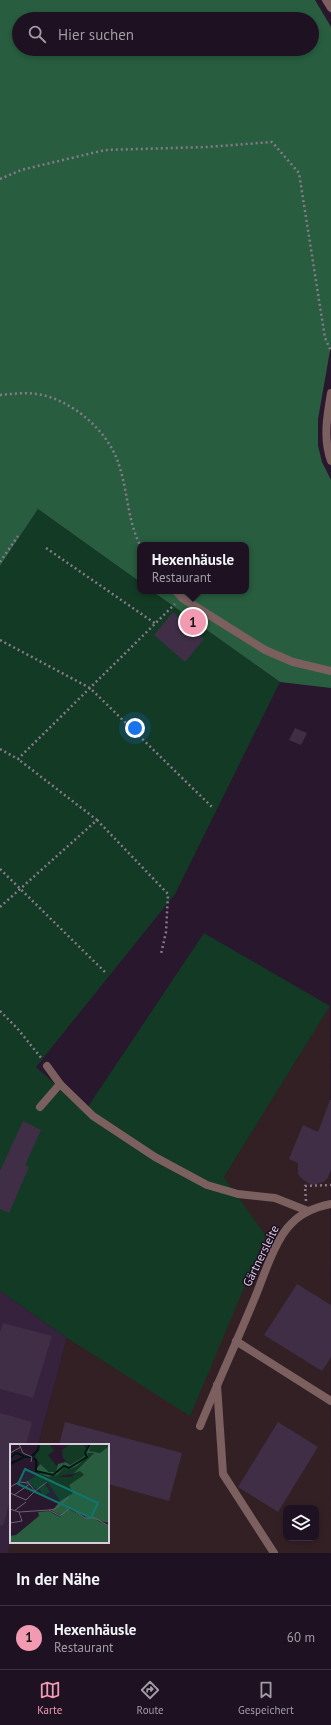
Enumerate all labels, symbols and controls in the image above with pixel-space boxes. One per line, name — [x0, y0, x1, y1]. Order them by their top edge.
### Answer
search box — [12, 12, 319, 56]
icon: search — [26, 23, 48, 45]
text: Hier suchen — [58, 25, 134, 44]
popup — [137, 542, 249, 594]
text: Hexenhäusle — [152, 550, 234, 569]
text: Restaurant — [152, 569, 211, 586]
pin: 1 — [180, 607, 206, 637]
your location — [125, 718, 145, 738]
street label: Gärtnersleite — [239, 1223, 282, 1289]
inset map — [10, 1444, 109, 1543]
map controls — [283, 1505, 319, 1541]
button: layers — [283, 1505, 319, 1541]
text: In der Nähe — [16, 1568, 100, 1590]
text: Hexenhäusle — [54, 1620, 136, 1639]
text: 1 — [25, 1629, 33, 1646]
text: 60 m — [287, 1629, 315, 1646]
text: Restaurant — [54, 1639, 113, 1656]
tab: Karte — [37, 1679, 62, 1717]
tab: Route — [137, 1679, 164, 1717]
tab: Gespeichert — [238, 1679, 294, 1717]

